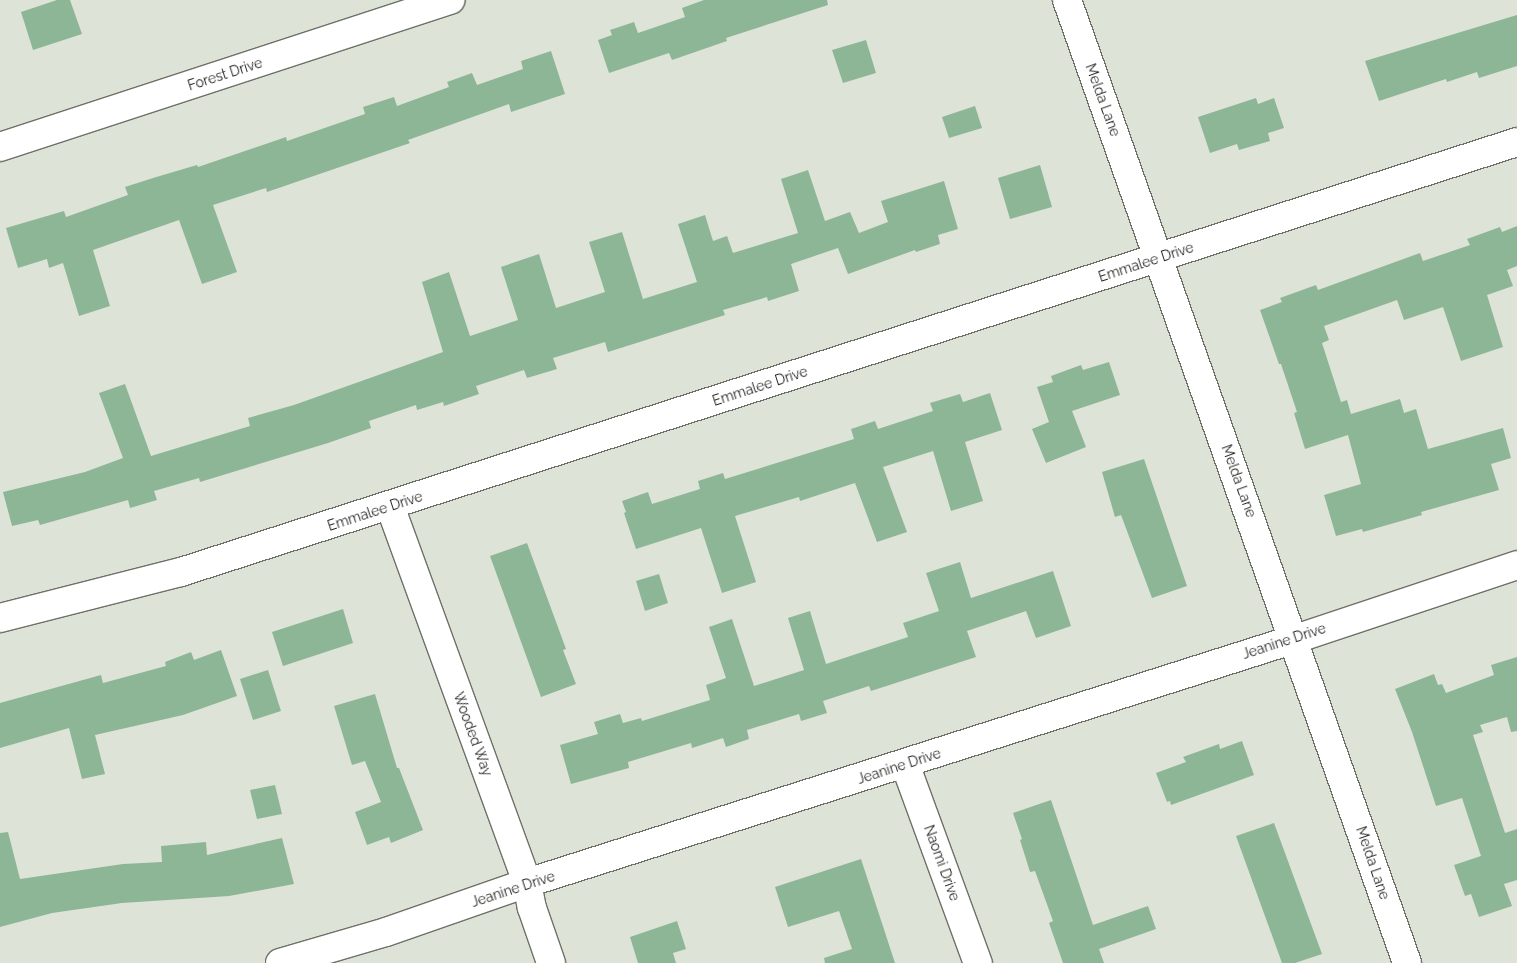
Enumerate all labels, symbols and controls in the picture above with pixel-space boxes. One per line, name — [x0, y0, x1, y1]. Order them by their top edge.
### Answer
street label: Forest Drive — [186, 54, 264, 94]
street label: Melda Lane — [1082, 61, 1124, 139]
street label: Emmalee Drive — [1096, 239, 1196, 285]
street label: Emmalee Drive — [710, 363, 810, 409]
street label: Melda Lane — [1218, 442, 1260, 520]
street label: Emmalee Drive — [325, 488, 425, 534]
street label: Jeanine Drive — [1240, 620, 1328, 662]
street label: Wooded Way — [450, 690, 496, 778]
street label: Jeanine Drive — [855, 745, 943, 787]
street label: Naomi Drive — [920, 823, 964, 903]
street label: Melda Lane — [1353, 824, 1393, 902]
street label: Jeanine Drive — [469, 868, 557, 910]

